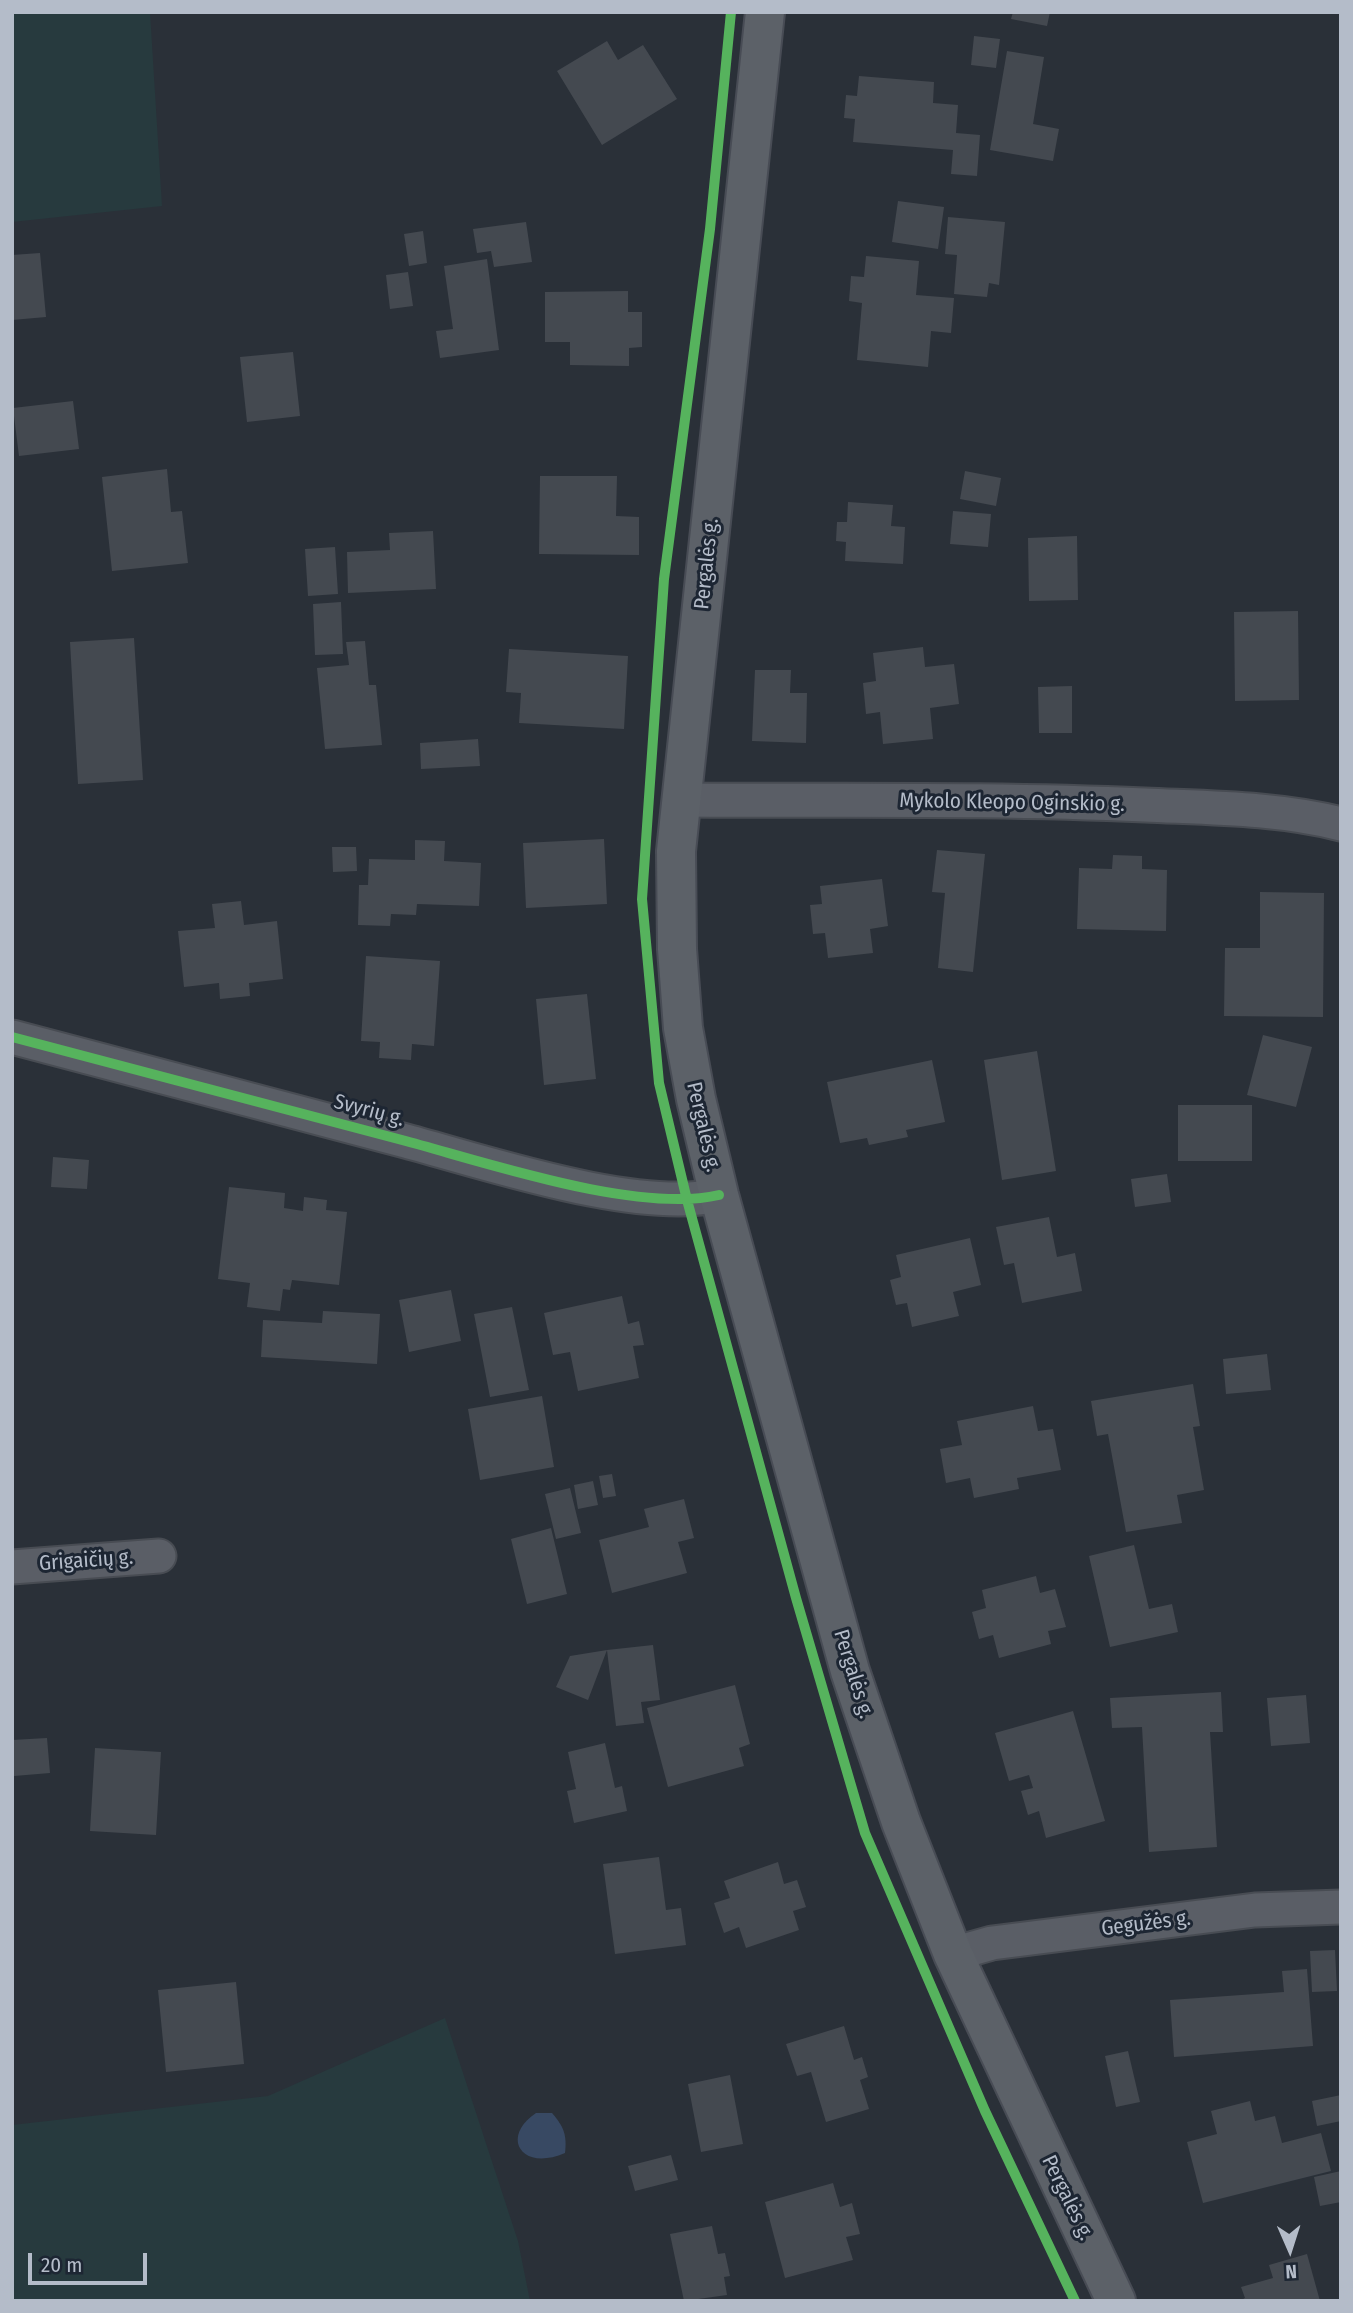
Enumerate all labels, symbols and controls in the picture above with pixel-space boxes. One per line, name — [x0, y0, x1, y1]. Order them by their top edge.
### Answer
street label: Pergalės g. — [690, 517, 724, 611]
street label: Mykolo Kleopo Oginskio g. — [899, 788, 1125, 818]
street label: Pergalės g. — [680, 1080, 726, 1174]
street label: Svyrių g. — [331, 1090, 407, 1132]
street label: Grigaičių g. — [38, 1545, 134, 1577]
street label: Pergalės g. — [828, 1627, 878, 1721]
street label: Gegužės g. — [1100, 1906, 1192, 1942]
street label: Pergalės g. — [1036, 2151, 1098, 2245]
north arrow — [1255, 2215, 1325, 2285]
scale bar — [32, 2240, 150, 2284]
text: 20 m — [41, 2252, 82, 2278]
text: N — [1285, 2260, 1297, 2283]

